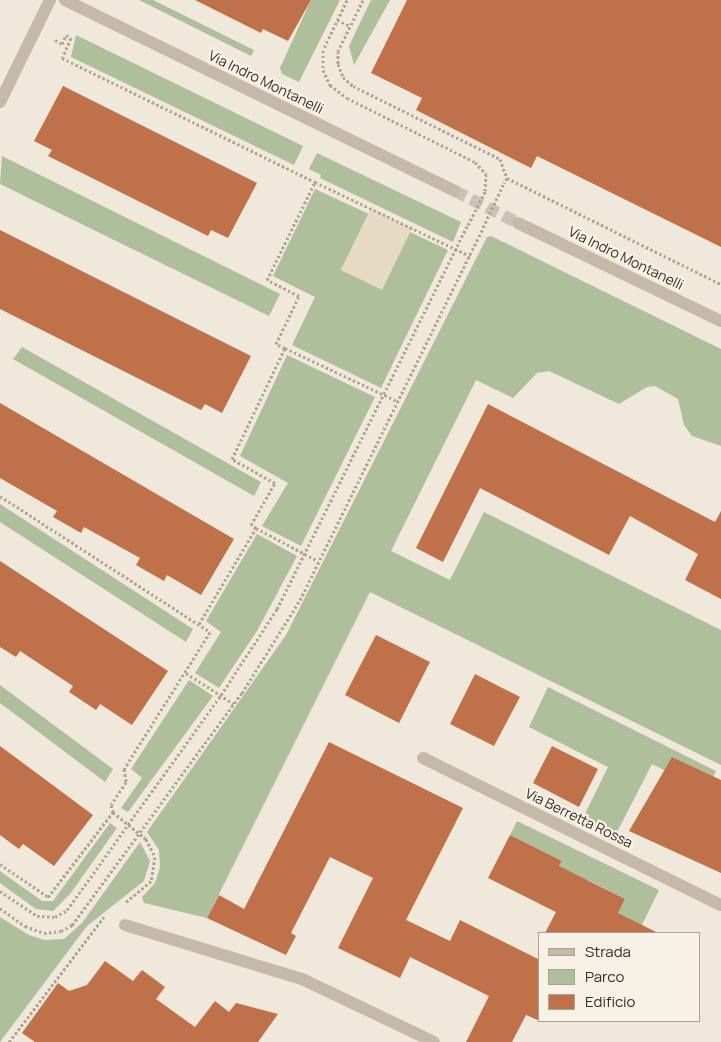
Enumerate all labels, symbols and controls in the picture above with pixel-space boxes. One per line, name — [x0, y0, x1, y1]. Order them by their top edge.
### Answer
street label: Via Indro Montanelli — [206, 47, 326, 117]
street label: Via Indro Montanelli — [566, 223, 686, 293]
street label: Via Berretta Rossa — [523, 785, 635, 851]
legend — [538, 932, 701, 1022]
text: Strada — [585, 941, 631, 962]
text: Parco — [585, 966, 624, 987]
text: Edificio — [585, 991, 635, 1012]

